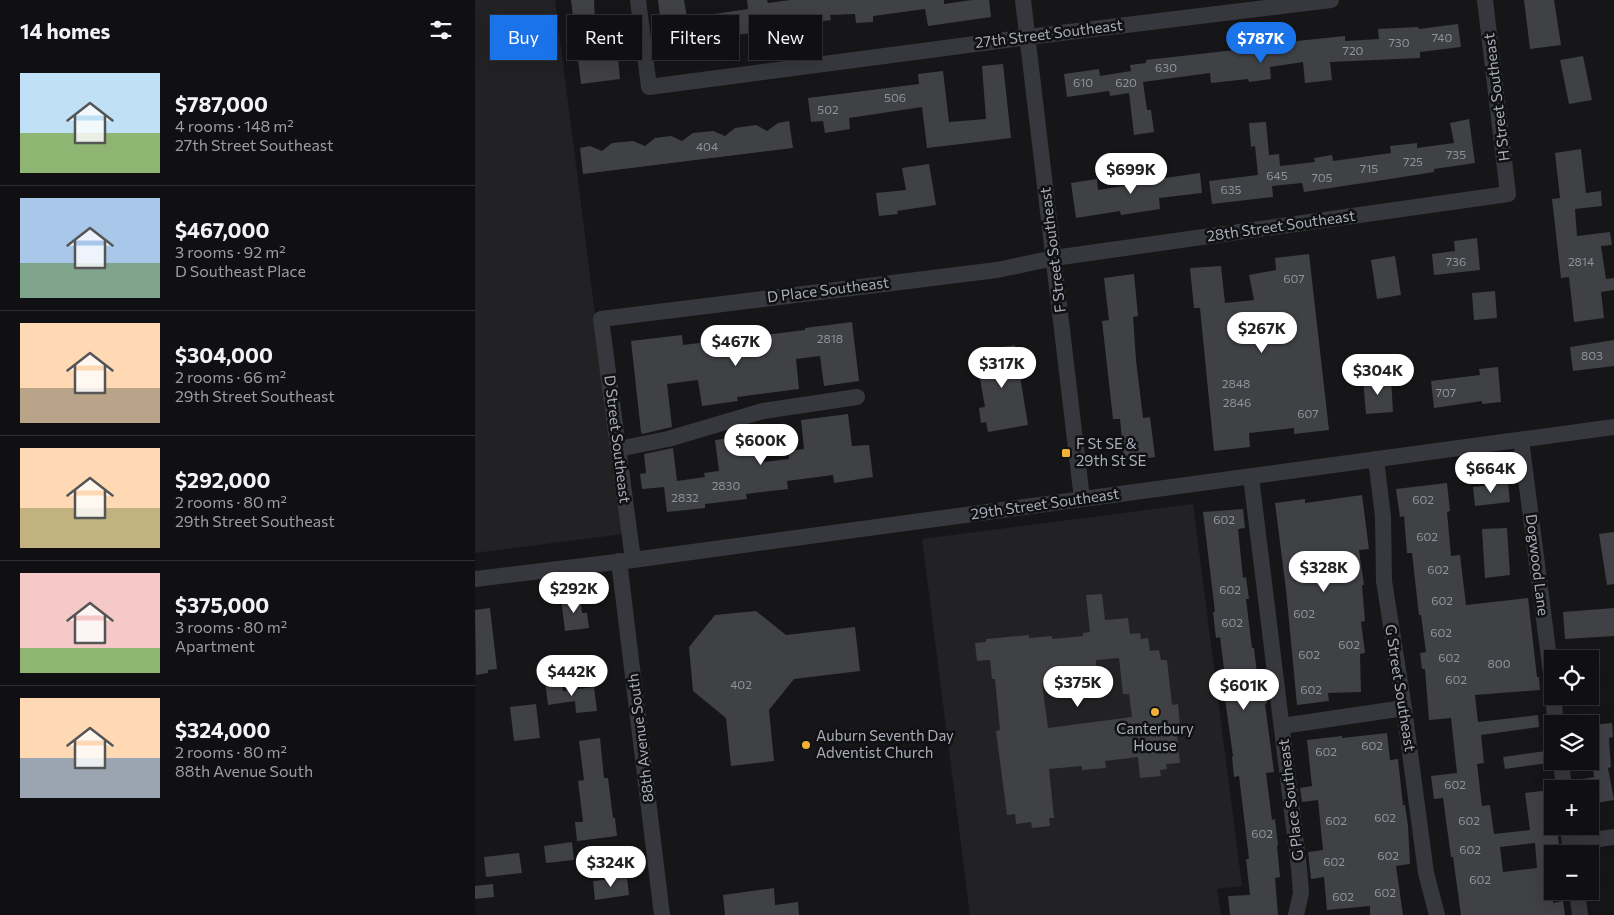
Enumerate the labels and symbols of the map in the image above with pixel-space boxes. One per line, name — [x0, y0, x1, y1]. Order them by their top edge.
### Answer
street label: 27th Street Southeast — [974, 15, 1124, 51]
pin: $787K — [1226, 22, 1296, 64]
house number: 740 — [1432, 30, 1452, 44]
street label: H Street Southeast — [1479, 32, 1513, 162]
house number: 730 — [1388, 35, 1410, 49]
house number: 720 — [1343, 43, 1364, 57]
house number: 630 — [1155, 60, 1177, 74]
house number: 610 — [1073, 75, 1093, 89]
house number: 620 — [1115, 75, 1137, 89]
house number: 506 — [884, 90, 906, 104]
house number: 502 — [817, 102, 839, 116]
house number: 404 — [696, 139, 718, 153]
house number: 735 — [1446, 147, 1466, 161]
pin: $699K — [1096, 152, 1166, 195]
house number: 725 — [1403, 154, 1423, 168]
house number: 715 — [1360, 161, 1378, 175]
house number: 645 — [1266, 168, 1288, 182]
house number: 705 — [1311, 170, 1333, 184]
house number: 635 — [1221, 182, 1242, 196]
street label: F Street Southeast — [1035, 186, 1069, 314]
street label: 28th Street Southeast — [1205, 206, 1356, 244]
house number: 736 — [1446, 254, 1466, 268]
house number: 2814 — [1568, 254, 1594, 268]
house number: 607 — [1283, 271, 1305, 285]
street label: D Place Southeast — [766, 273, 890, 305]
pin: $267K — [1227, 312, 1297, 354]
pin: $467K — [701, 324, 771, 367]
house number: 2818 — [817, 331, 843, 345]
pin: $317K — [967, 346, 1037, 389]
house number: 803 — [1581, 348, 1603, 362]
pin: $304K — [1343, 354, 1413, 396]
street label: D Street Southeast — [601, 374, 635, 504]
house number: 2848 — [1222, 376, 1250, 390]
house number: 707 — [1436, 385, 1456, 399]
house number: 2846 — [1223, 395, 1251, 409]
house number: 607 — [1297, 406, 1319, 420]
pin: $600K — [726, 424, 796, 466]
place label: F St SE & 29th St SE — [1076, 434, 1146, 469]
marker: F St SE & 29th St SE — [1060, 447, 1072, 459]
pin: $664K — [1456, 452, 1526, 494]
house number: 2830 — [712, 478, 740, 492]
street label: 29th Street Southeast — [969, 484, 1120, 522]
house number: 2832 — [671, 490, 699, 504]
house number: 602 — [1412, 492, 1434, 506]
house number: 602 — [1213, 512, 1235, 526]
street label: Dogwood Lane — [1523, 513, 1553, 617]
house number: 602 — [1416, 529, 1438, 543]
pin: $328K — [1289, 550, 1359, 593]
house number: 602 — [1427, 562, 1449, 576]
pin: $292K — [539, 572, 609, 614]
house number: 602 — [1219, 582, 1241, 596]
house number: 602 — [1431, 593, 1453, 607]
house number: 602 — [1293, 606, 1315, 620]
house number: 602 — [1221, 615, 1243, 629]
street label: G Street Southeast — [1382, 623, 1420, 753]
house number: 602 — [1430, 625, 1452, 639]
house number: 602 — [1338, 637, 1360, 651]
house number: 602 — [1298, 647, 1320, 661]
house number: 602 — [1438, 650, 1460, 664]
pin: $442K — [537, 654, 607, 697]
house number: 800 — [1488, 656, 1511, 670]
pin: $375K — [1043, 666, 1113, 708]
pin: $601K — [1209, 668, 1279, 711]
house number: 602 — [1445, 672, 1467, 686]
street label: 88th Avenue South — [623, 673, 657, 804]
house number: 402 — [730, 677, 752, 691]
house number: 602 — [1300, 682, 1322, 696]
marker: Canterbury House — [1149, 706, 1161, 718]
place label: Canterbury House — [1116, 719, 1194, 754]
place label: Auburn Seventh Day Adventist Church — [816, 726, 954, 761]
street label: G Place Southeast — [1274, 738, 1306, 862]
house number: 602 — [1361, 738, 1383, 752]
marker: Auburn Seventh Day Adventist Church — [800, 739, 812, 751]
house number: 602 — [1315, 744, 1337, 758]
house number: 602 — [1444, 777, 1466, 791]
house number: 602 — [1374, 810, 1396, 824]
house number: 602 — [1325, 813, 1347, 827]
house number: 602 — [1458, 813, 1480, 827]
house number: 602 — [1251, 826, 1273, 840]
house number: 602 — [1459, 842, 1481, 856]
pin: $324K — [576, 846, 646, 888]
house number: 602 — [1377, 848, 1399, 862]
house number: 602 — [1323, 854, 1345, 868]
house number: 602 — [1469, 872, 1491, 886]
house number: 602 — [1374, 885, 1396, 899]
house number: 602 — [1332, 889, 1354, 903]

